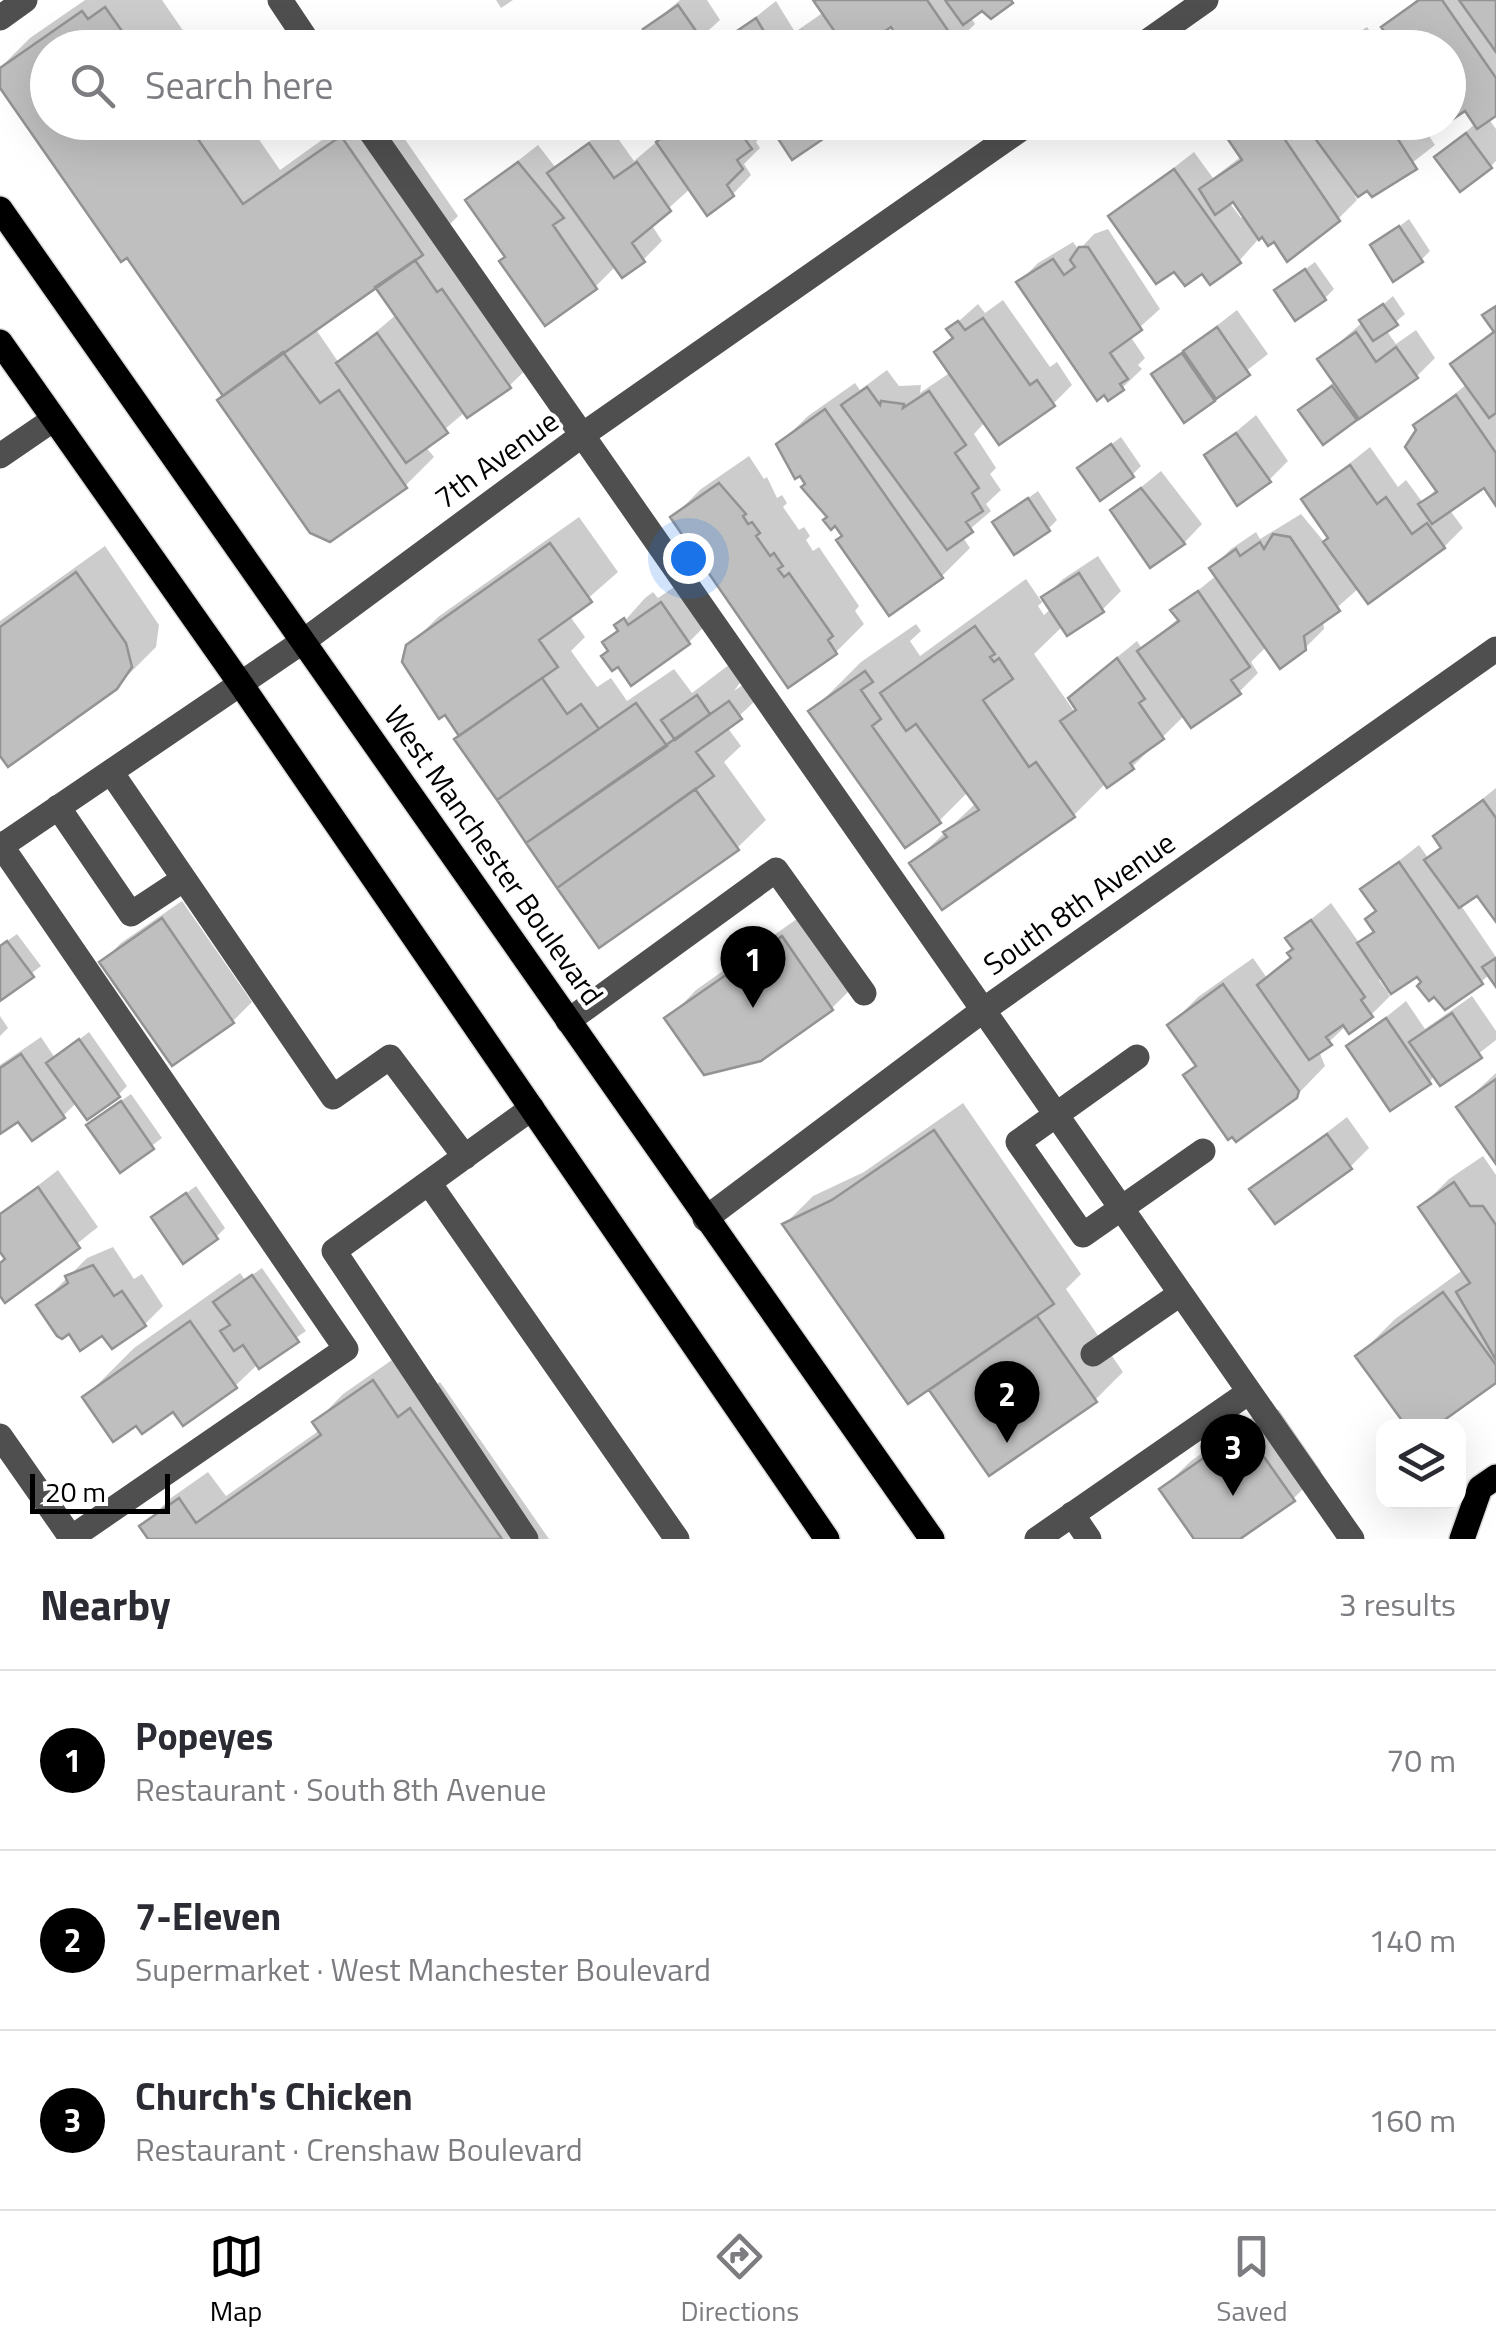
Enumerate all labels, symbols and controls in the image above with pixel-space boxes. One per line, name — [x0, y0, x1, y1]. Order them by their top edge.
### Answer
search box — [30, 30, 1466, 140]
text: Search here — [145, 56, 333, 114]
icon: search — [65, 58, 120, 113]
street label: 7th Avenue — [424, 398, 568, 520]
your location — [663, 533, 714, 584]
street label: West Manchester Boulevard — [373, 696, 615, 1014]
street label: South 8th Avenue — [974, 820, 1184, 986]
pin: 1 — [720, 926, 786, 1008]
pin: 2 — [974, 1360, 1040, 1443]
pin: 3 — [1200, 1414, 1266, 1496]
map controls — [1376, 1419, 1466, 1509]
button: layers — [1376, 1419, 1466, 1509]
scale bar — [30, 1469, 170, 1514]
text: 20 m — [45, 1470, 106, 1513]
text: Nearby — [40, 1572, 171, 1636]
text: 3 results — [1339, 1580, 1456, 1628]
text: Popeyes — [135, 1707, 273, 1765]
text: 1 — [64, 1736, 81, 1784]
text: 70 m — [1386, 1736, 1456, 1784]
text: Restaurant · South 8th Avenue — [135, 1765, 546, 1813]
text: 7-Eleven — [135, 1887, 281, 1945]
text: 2 — [64, 1916, 81, 1964]
text: 140 m — [1368, 1916, 1456, 1964]
text: Supermarket · West Manchester Boulevard — [135, 1945, 711, 1993]
text: Church's Chicken — [135, 2067, 413, 2125]
text: 3 — [64, 2096, 81, 2144]
text: 160 m — [1368, 2096, 1456, 2144]
text: Restaurant · Crenshaw Boulevard — [135, 2125, 583, 2173]
tab: Map — [209, 2229, 264, 2332]
tab: Directions — [681, 2229, 799, 2332]
tab: Saved — [1216, 2229, 1287, 2332]

